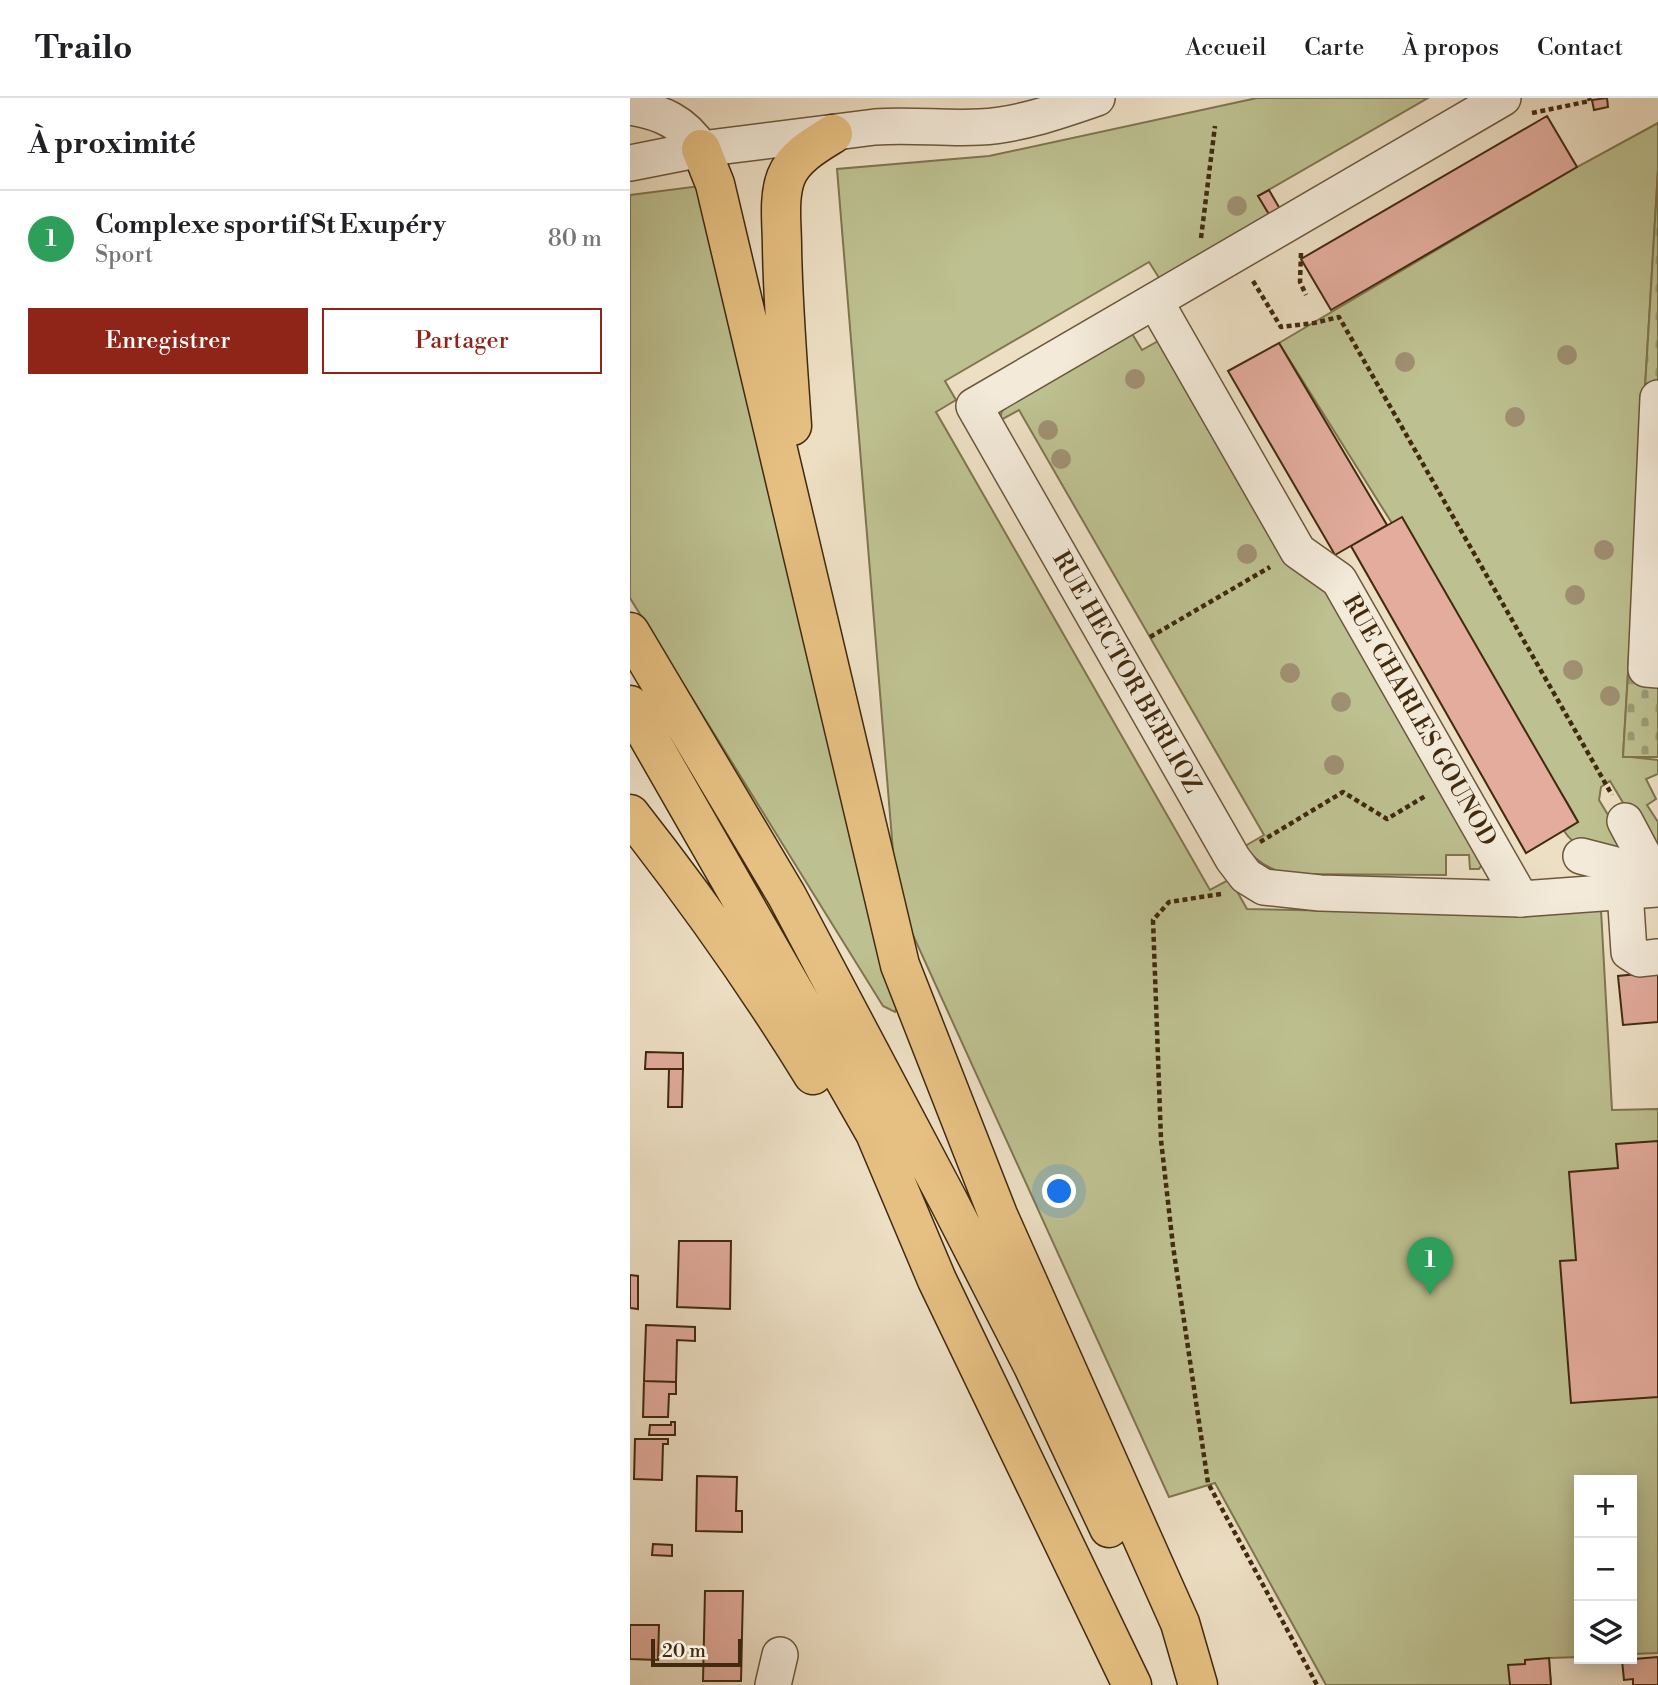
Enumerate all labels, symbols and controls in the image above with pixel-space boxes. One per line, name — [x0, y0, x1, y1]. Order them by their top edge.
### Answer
text: Trailo — [35, 28, 132, 69]
text: Accueil — [1185, 33, 1266, 63]
text: Carte — [1304, 33, 1364, 63]
text: À propos — [1402, 33, 1499, 63]
text: Contact — [1537, 33, 1623, 63]
text: À proximité — [28, 125, 196, 163]
text: Complexe sportif St Exupéry — [95, 209, 446, 241]
text: 1 — [45, 225, 57, 253]
text: 80 m — [548, 225, 602, 253]
text: Sport — [95, 241, 153, 269]
button: Enregistrer — [28, 308, 308, 374]
button: Partager — [322, 308, 602, 374]
street label: RUE HECTOR BERLIOZ — [1045, 546, 1207, 799]
street label: RUE CHARLES GOUNOD — [1336, 589, 1503, 852]
your location — [1042, 1174, 1076, 1208]
pin: 1 — [1407, 1237, 1453, 1295]
map controls — [1574, 1475, 1637, 1664]
button: + — [1574, 1475, 1637, 1538]
button: − — [1574, 1538, 1637, 1601]
button: layers — [1574, 1601, 1637, 1664]
scale bar — [651, 1636, 742, 1668]
text: 20 m — [662, 1639, 706, 1663]

